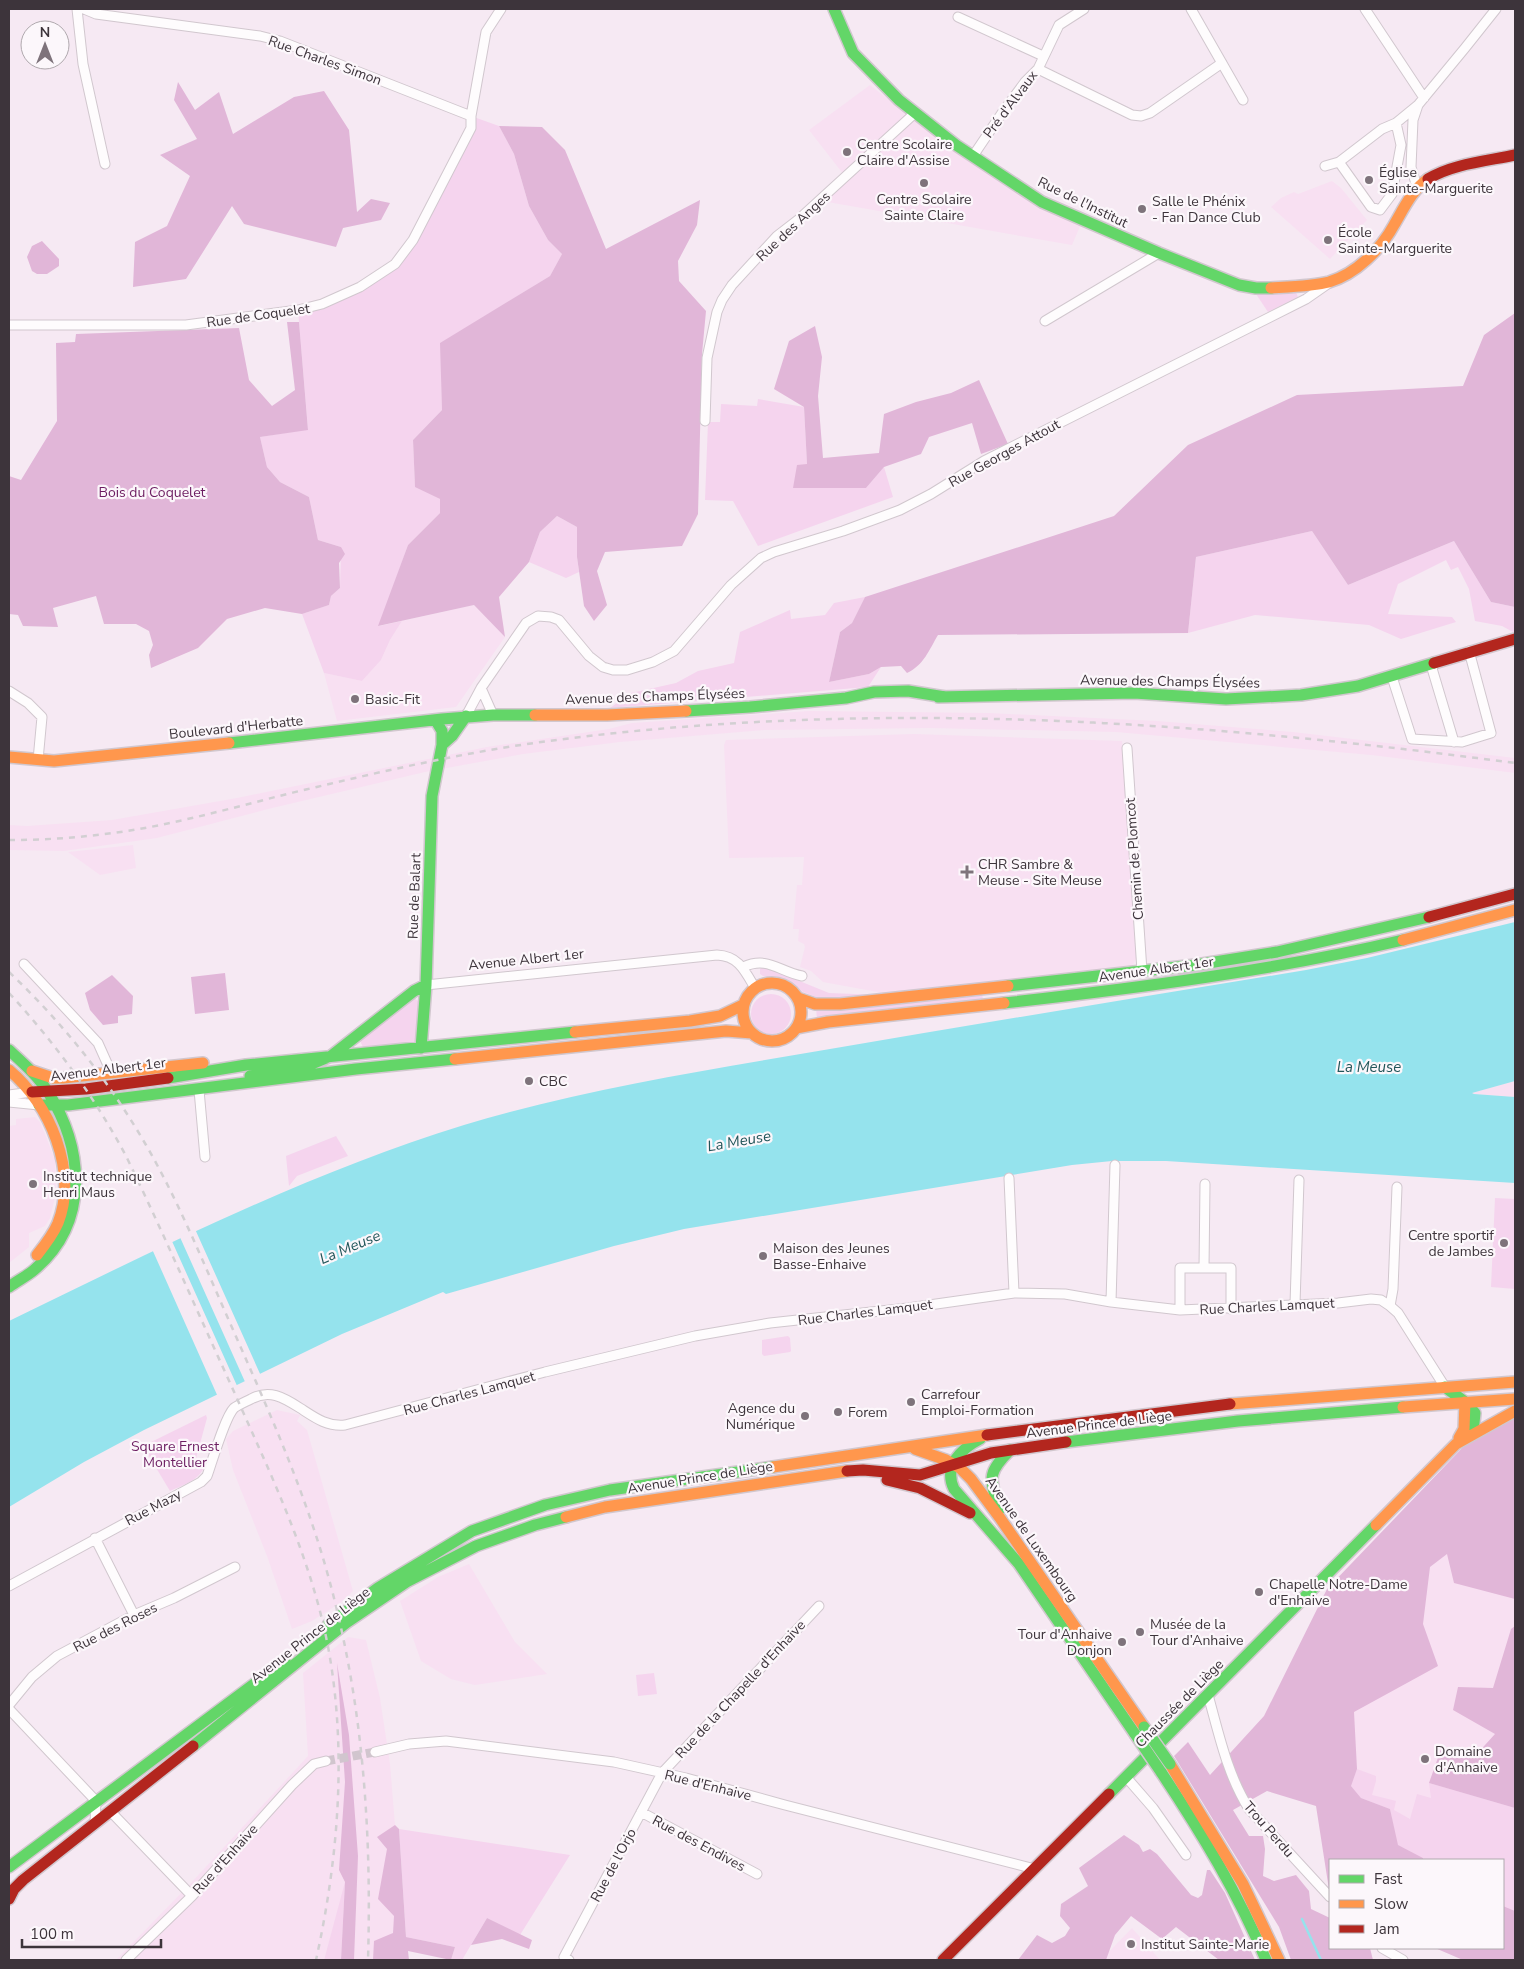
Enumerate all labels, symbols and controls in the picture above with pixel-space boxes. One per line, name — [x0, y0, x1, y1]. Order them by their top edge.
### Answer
north arrow — [20, 20, 70, 70]
text: N — [40, 23, 50, 42]
street label: Rue Charles Simon — [265, 31, 384, 90]
street label: Pré d'Alvaux — [979, 66, 1042, 142]
place label: Centre Scolaire Claire d'Assise — [857, 135, 952, 170]
marker: Centre Scolaire Claire d'Assise — [841, 146, 853, 158]
place label: Église Sainte-Marguerite — [1379, 163, 1493, 198]
street label: Rue de l'Institut — [1034, 172, 1131, 233]
marker: Église Sainte-Marguerite — [1363, 174, 1375, 186]
marker: Centre Scolaire Sainte Claire — [918, 177, 930, 189]
street label: Rue des Anges — [752, 187, 835, 266]
place label: Centre Scolaire Sainte Claire — [876, 190, 972, 225]
place label: Salle le Phénix - Fan Dance Club — [1152, 192, 1261, 227]
marker: Salle le Phénix - Fan Dance Club — [1136, 203, 1148, 215]
place label: École Sainte-Marguerite — [1338, 223, 1452, 258]
marker: École Sainte-Marguerite — [1322, 234, 1334, 246]
street label: Rue de Coquelet — [205, 299, 311, 332]
street label: Rue Georges Attout — [945, 415, 1063, 492]
park label: Bois du Coquelet — [98, 483, 206, 502]
street label: Avenue des Champs Élysées — [1080, 670, 1260, 693]
street label: Avenue des Champs Élysées — [565, 684, 746, 709]
place label: Basic-Fit — [365, 690, 420, 709]
marker: Basic-Fit — [349, 693, 361, 705]
street label: Boulevard d'Herbatte — [168, 711, 304, 744]
street label: Chemin de Plomcot — [1121, 797, 1148, 921]
street label: Rue de Balart — [404, 853, 426, 939]
place label: CHR Sambre & Meuse - Site Meuse — [978, 855, 1102, 890]
marker: CHR Sambre & Meuse - Site Meuse — [960, 865, 974, 879]
street label: Avenue Albert 1er — [467, 944, 585, 975]
street label: Avenue Albert 1er — [1097, 952, 1215, 987]
street label: Avenue Albert 1er — [49, 1053, 167, 1086]
water label: La Meuse — [1337, 1057, 1401, 1077]
place label: CBC — [539, 1072, 567, 1091]
marker: CBC — [523, 1075, 535, 1087]
water label: La Meuse — [706, 1126, 772, 1156]
place label: Institut technique Henri Maus — [43, 1167, 152, 1202]
marker: Institut technique Henri Maus — [27, 1178, 39, 1190]
water label: La Meuse — [316, 1225, 384, 1269]
place label: Centre sportif de Jambes — [1408, 1226, 1494, 1261]
marker: Centre sportif de Jambes — [1498, 1237, 1510, 1249]
place label: Maison des Jeunes Basse-Enhaive — [773, 1239, 890, 1274]
marker: Maison des Jeunes Basse-Enhaive — [757, 1250, 769, 1262]
street label: Rue Charles Lamquet — [1199, 1293, 1335, 1320]
street label: Rue Charles Lamquet — [797, 1295, 933, 1330]
street label: Rue Charles Lamquet — [401, 1367, 537, 1420]
place label: Carrefour Emploi-Formation — [921, 1385, 1034, 1420]
marker: Carrefour Emploi-Formation — [905, 1396, 917, 1408]
place label: Agence du Numérique — [726, 1399, 795, 1434]
place label: Forem — [848, 1403, 888, 1422]
marker: Forem — [832, 1406, 844, 1418]
street label: Avenue Prince de Liège — [1025, 1406, 1173, 1443]
marker: Agence du Numérique — [799, 1410, 811, 1422]
park label: Square Ernest Montellier — [131, 1437, 219, 1472]
street label: Avenue Prince de Liège — [626, 1457, 774, 1498]
street label: Avenue de Luxembourg — [981, 1473, 1082, 1606]
street label: Rue Mazy — [122, 1484, 185, 1530]
place label: Chapelle Notre-Dame d'Enhaive — [1269, 1575, 1407, 1610]
street label: Avenue Prince de Liège — [247, 1583, 374, 1688]
marker: Chapelle Notre-Dame d'Enhaive — [1253, 1586, 1265, 1598]
street label: Rue des Roses — [70, 1598, 161, 1657]
place label: Musée de la Tour d’Anhaive — [1150, 1615, 1244, 1650]
street label: Rue de la Chapelle d'Enhaive — [671, 1616, 810, 1763]
place label: Tour d'Anhaive Donjon — [1018, 1625, 1112, 1660]
marker: Musée de la Tour d’Anhaive — [1134, 1626, 1146, 1638]
marker: Tour d'Anhaive Donjon — [1116, 1636, 1128, 1648]
street label: Chaussée de Liège — [1131, 1655, 1228, 1752]
place label: Domaine d'Anhaive — [1435, 1742, 1498, 1777]
marker: Domaine d'Anhaive — [1419, 1753, 1431, 1765]
street label: Rue d'Enhaive — [662, 1766, 753, 1805]
street label: Trou Perdu — [1239, 1797, 1298, 1861]
street label: Rue des Endives — [649, 1811, 749, 1876]
street label: Rue d'Enhaive — [189, 1820, 262, 1899]
street label: Rue de l'Orjo — [586, 1825, 641, 1905]
legend — [1329, 1859, 1504, 1949]
text: Fast — [1374, 1869, 1403, 1889]
text: Slow — [1374, 1894, 1409, 1914]
scale bar — [22, 1916, 161, 1948]
text: Jam — [1373, 1919, 1400, 1939]
text: 100 m — [30, 1924, 74, 1944]
place label: Institut Sainte-Marie — [1141, 1935, 1269, 1954]
marker: Institut Sainte-Marie — [1125, 1938, 1137, 1950]

